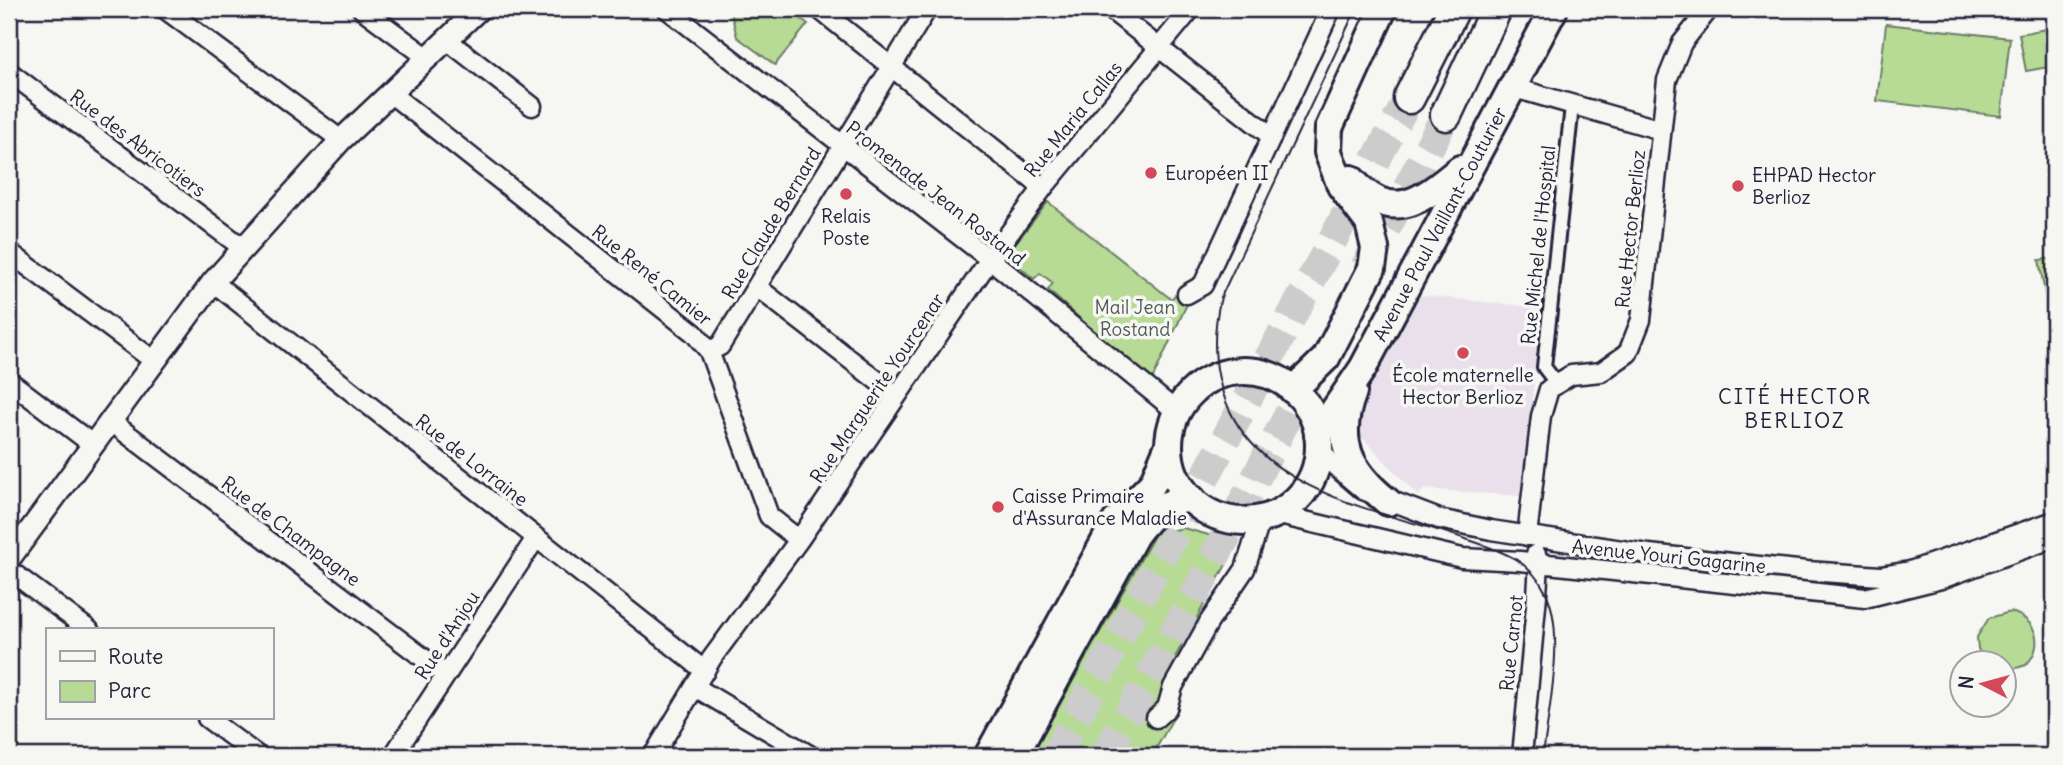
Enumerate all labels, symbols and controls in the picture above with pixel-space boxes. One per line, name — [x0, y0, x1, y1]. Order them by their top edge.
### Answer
street label: Rue Maria Callas — [1019, 56, 1127, 182]
street label: Rue des Abricotiers — [65, 84, 211, 202]
street label: Avenue Paul Vaillant-Couturier — [1367, 102, 1512, 345]
street label: Promenade Jean Rostand — [841, 115, 1031, 271]
street label: Rue Claude Bernard — [716, 143, 826, 303]
street label: Rue Michel de l'Hospital — [1516, 144, 1560, 346]
street label: Rue Hector Berlioz — [1610, 149, 1650, 309]
place label: Européen II — [1165, 161, 1269, 185]
place label: EHPAD Hector Berlioz — [1752, 163, 1876, 209]
marker: Européen II — [1143, 165, 1159, 181]
marker: EHPAD Hector Berlioz — [1730, 178, 1746, 194]
marker: Relais Poste — [838, 186, 854, 202]
place label: Relais Poste — [821, 204, 871, 250]
street label: Rue René Camier — [587, 219, 717, 331]
street label: Rue Marguerite Yourcenar — [804, 288, 950, 488]
park label: Mail Jean Rostand — [1095, 295, 1175, 341]
marker: École maternelle Hector Berlioz — [1455, 345, 1471, 361]
place label: École maternelle Hector Berlioz — [1392, 363, 1534, 409]
district label: CITÉ HECTOR BERLIOZ — [1718, 383, 1872, 434]
street label: Rue de Lorraine — [411, 409, 533, 511]
street label: Rue de Champagne — [217, 471, 365, 591]
place label: Caisse Primaire d'Assurance Maladie — [1012, 484, 1187, 530]
marker: Caisse Primaire d'Assurance Maladie — [990, 499, 1006, 515]
street label: Avenue Youri Gagarine — [1571, 534, 1767, 578]
street label: Rue d'Anjou — [409, 586, 485, 684]
street label: Rue Carnot — [1494, 594, 1528, 692]
legend — [46, 628, 273, 720]
text: Route — [108, 643, 163, 670]
north arrow — [1948, 650, 2018, 720]
text: N — [1953, 674, 1979, 690]
text: Parc — [108, 677, 151, 704]

